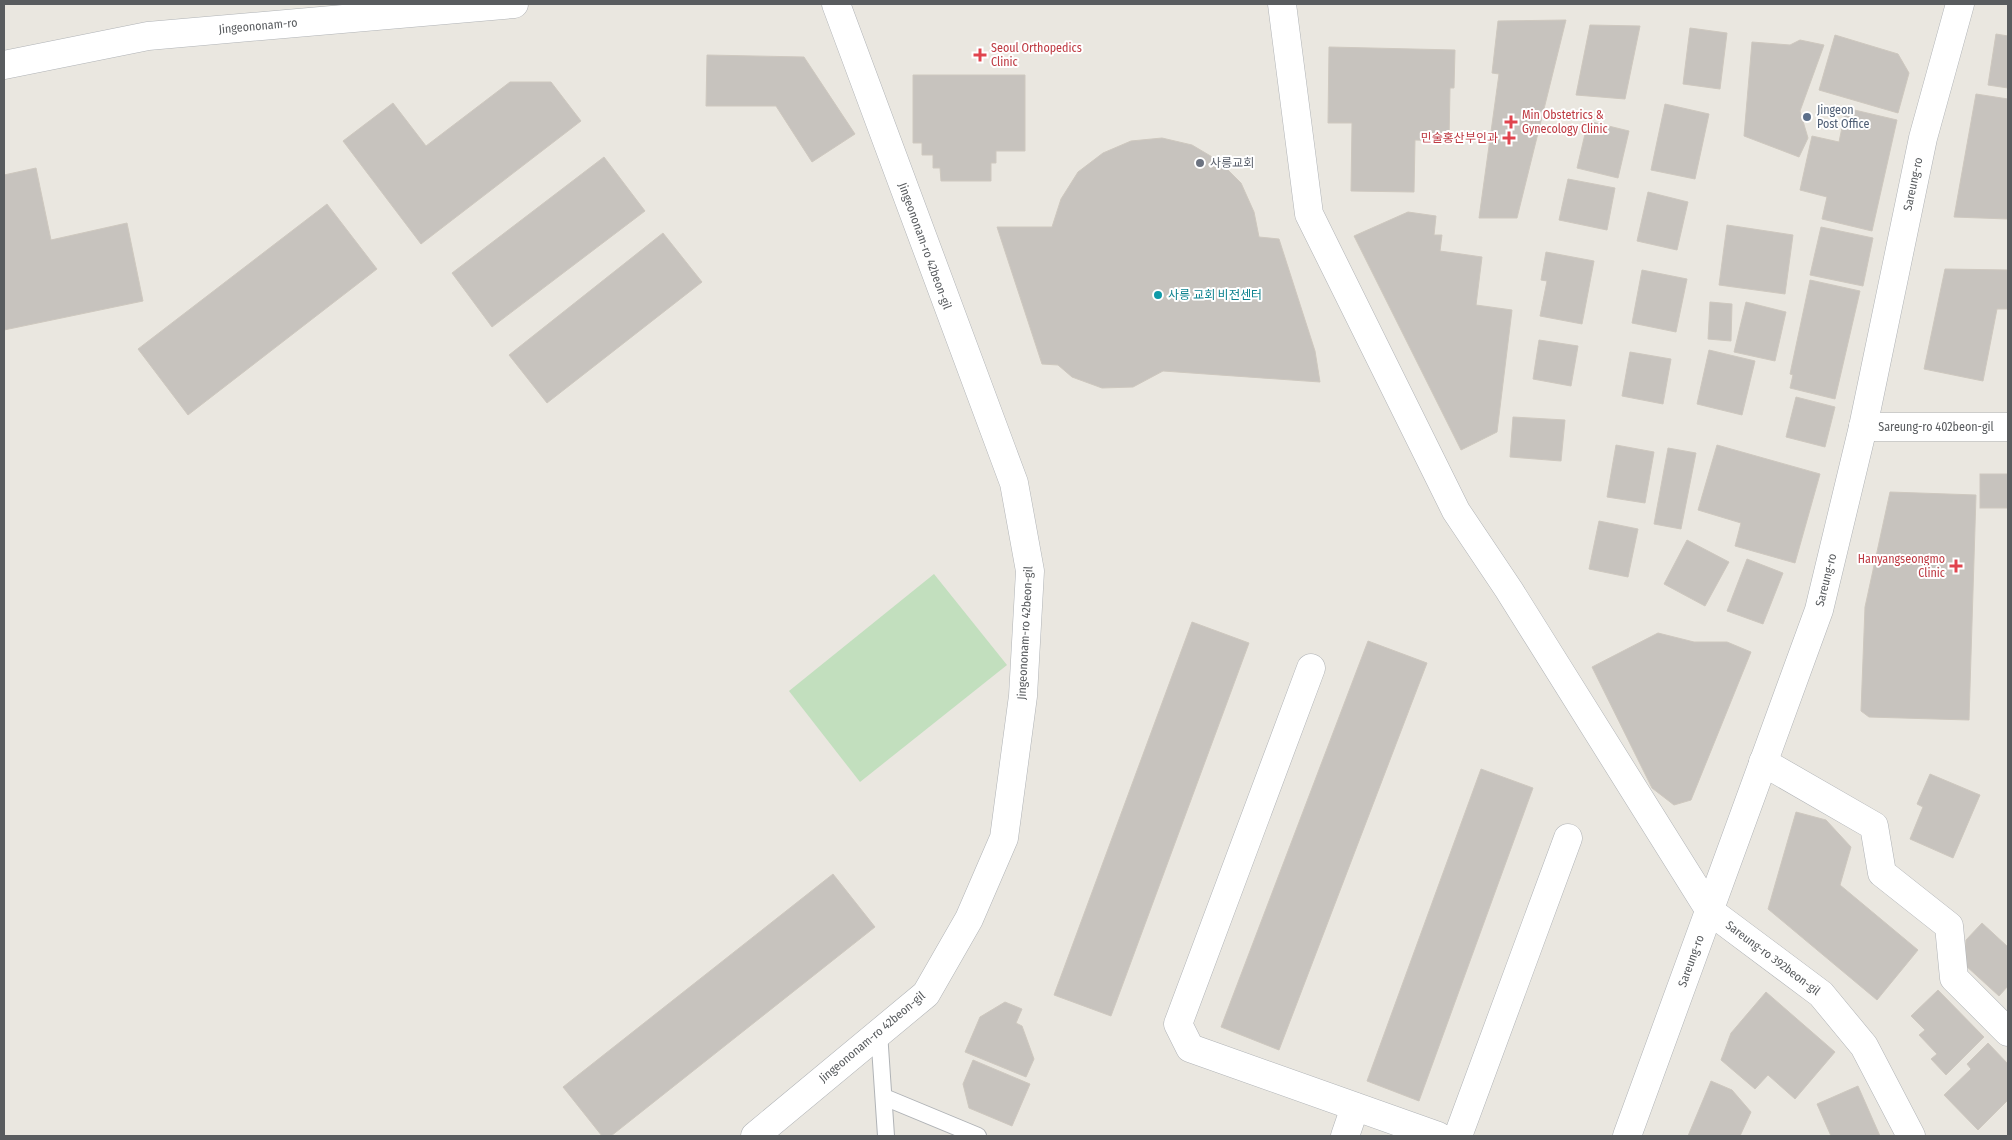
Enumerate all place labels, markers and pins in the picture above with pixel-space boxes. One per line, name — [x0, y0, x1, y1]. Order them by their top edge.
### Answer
place label: Seoul Orthopedics Clinic — [991, 41, 1082, 69]
marker: Seoul Orthopedics Clinic — [973, 48, 987, 62]
place label: Jingeon Post Office — [1817, 103, 1869, 131]
place label: Min Obstetrics & Gynecology Clinic — [1522, 108, 1608, 136]
marker: Jingeon Post Office — [1801, 111, 1813, 123]
marker: Min Obstetrics & Gynecology Clinic — [1504, 115, 1518, 129]
place label: 민술홍산부인과 — [1421, 131, 1498, 145]
marker: 민술홍산부인과 — [1502, 131, 1516, 145]
place label: 사릉교회 — [1210, 156, 1254, 170]
marker: 사릉교회 — [1194, 157, 1206, 169]
place label: 사릉 교회 비전센터 — [1168, 288, 1262, 302]
marker: 사릉 교회 비전센터 — [1152, 289, 1164, 301]
place label: Hanyangseongmo Clinic — [1858, 552, 1945, 580]
marker: Hanyangseongmo Clinic — [1949, 559, 1963, 573]

